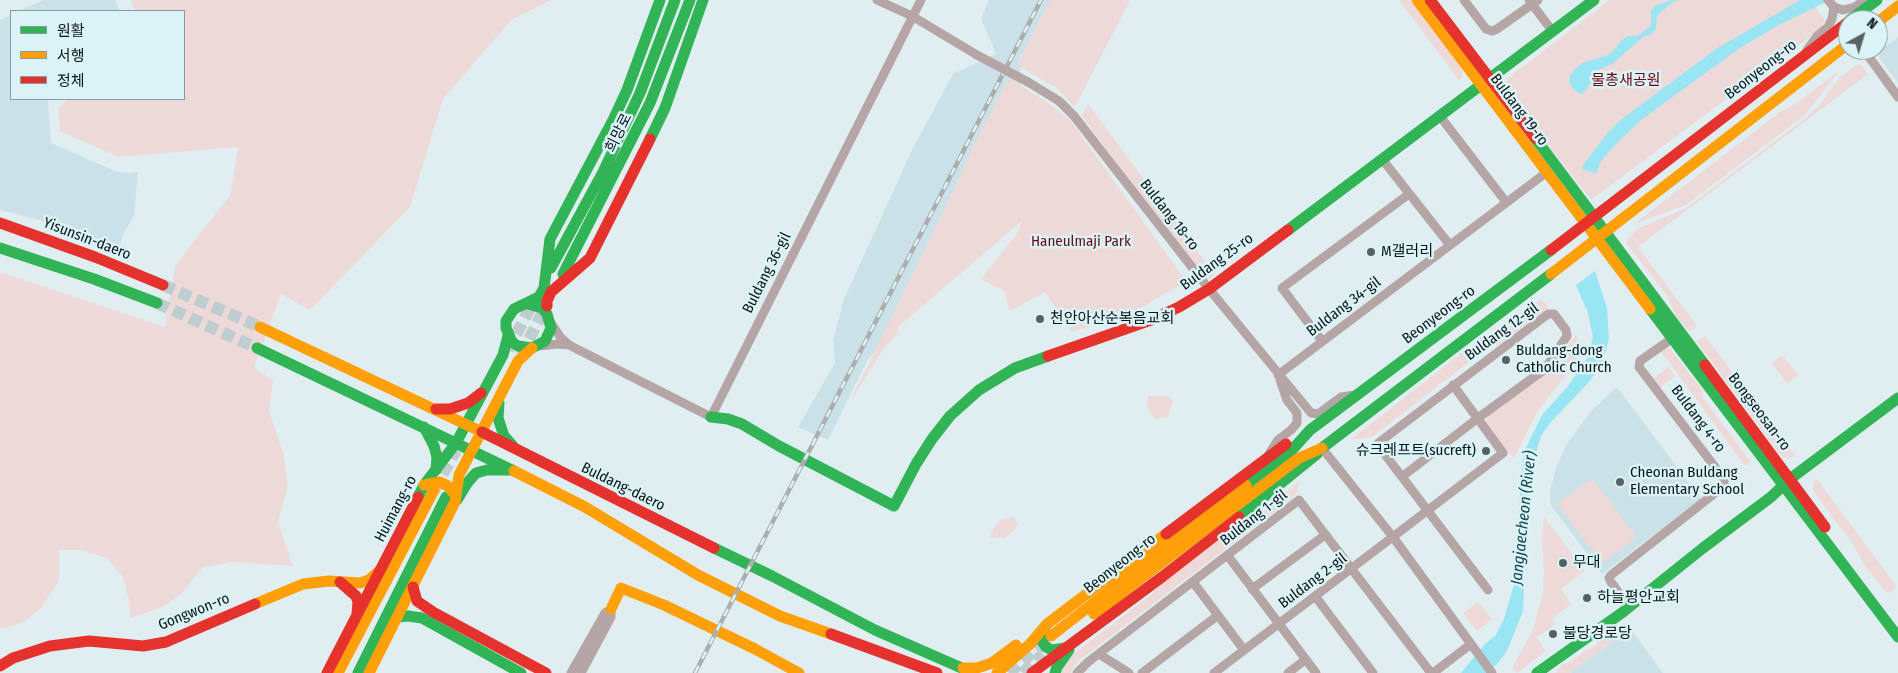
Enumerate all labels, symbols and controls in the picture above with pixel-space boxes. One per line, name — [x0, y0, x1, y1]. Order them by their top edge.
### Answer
legend — [10, 10, 185, 100]
north arrow — [1838, 10, 1888, 60]
text: N — [1864, 14, 1881, 33]
text: 원활 — [57, 22, 85, 40]
street label: Beonyeong-ro — [1721, 36, 1801, 104]
text: 서행 — [57, 47, 85, 65]
street label: Buldang 19-ro — [1486, 71, 1552, 149]
text: 정체 — [57, 72, 85, 90]
park label: 물총새공원 — [1592, 72, 1660, 90]
street label: 희망로 — [602, 110, 636, 156]
street label: Buldang 18-ro — [1136, 176, 1202, 254]
street label: Yisunsin-daero — [41, 214, 133, 264]
street label: Buldang 36-gil — [739, 230, 795, 316]
street label: Buldang 25-ro — [1177, 230, 1257, 294]
park label: Haneulmaji Park — [1031, 233, 1131, 251]
place label: M갤러리 — [1381, 243, 1433, 261]
marker: M갤러리 — [1365, 246, 1377, 258]
street label: Buldang 34-gil — [1303, 273, 1385, 341]
street label: Beonyeong-ro — [1399, 282, 1479, 348]
street label: Buldang 12-gil — [1462, 299, 1542, 365]
place label: 천안아산순복음교회 — [1050, 310, 1174, 328]
marker: 천안아산순복음교회 — [1034, 313, 1046, 325]
place label: Buldang-dong Catholic Church — [1516, 342, 1612, 377]
marker: Buldang-dong Catholic Church — [1500, 354, 1512, 366]
street label: Bongseosan-ro — [1724, 370, 1794, 454]
street label: Buldang 4-ro — [1667, 382, 1729, 456]
place label: 슈크레프트(sucreft) — [1356, 442, 1476, 460]
marker: 슈크레프트(sucreft) — [1480, 445, 1492, 457]
water label: Jangjaecheon (River) — [1507, 450, 1541, 586]
street label: Buldang-daero — [578, 459, 668, 515]
place label: Cheonan Buldang Elementary School — [1630, 464, 1744, 499]
street label: Huimang-ro — [371, 473, 421, 545]
marker: Cheonan Buldang Elementary School — [1614, 476, 1626, 488]
street label: Buldang 1-gil — [1217, 486, 1291, 550]
street label: Beonyeong-ro — [1080, 530, 1160, 598]
street label: Buldang 2-gil — [1275, 550, 1351, 612]
place label: 무대 — [1573, 554, 1601, 572]
marker: 무대 — [1557, 557, 1569, 569]
place label: 하늘평안교회 — [1597, 589, 1680, 607]
street label: Gongwon-ro — [156, 590, 232, 634]
marker: 하늘평안교회 — [1581, 592, 1593, 604]
place label: 불당경로당 — [1563, 625, 1632, 643]
marker: 불당경로당 — [1547, 628, 1559, 640]

